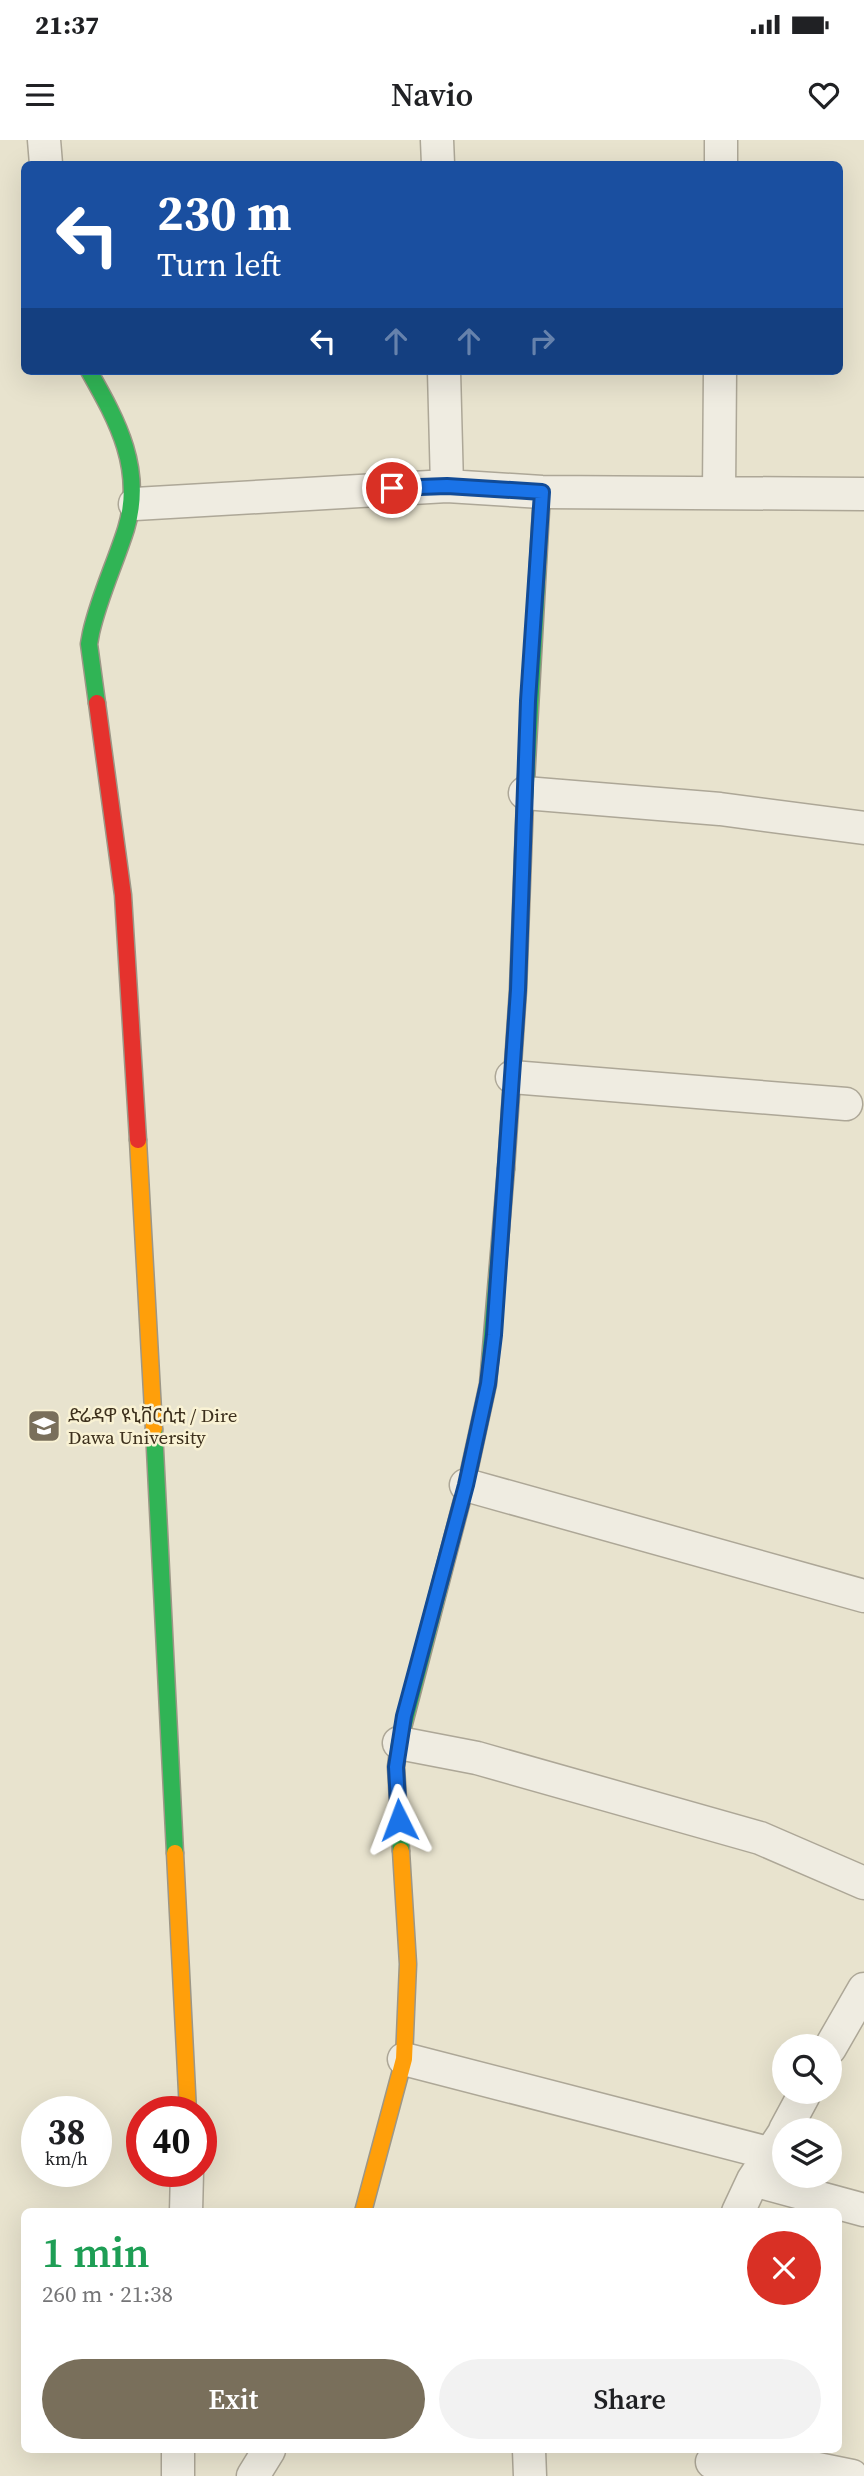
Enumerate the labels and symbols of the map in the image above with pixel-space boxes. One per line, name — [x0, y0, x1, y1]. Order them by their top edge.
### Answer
pin — [362, 458, 422, 518]
place label: ድሬዳዋ ዩኒቨርሲቲ / Dire Dawa University — [68, 1402, 237, 1450]
school or university icon: ድሬዳዋ ዩኒቨርሲቲ / Dire Dawa University — [25, 1407, 63, 1445]
position arrow — [362, 1783, 436, 1857]
speed limit sign: 40 — [126, 2096, 217, 2187]

